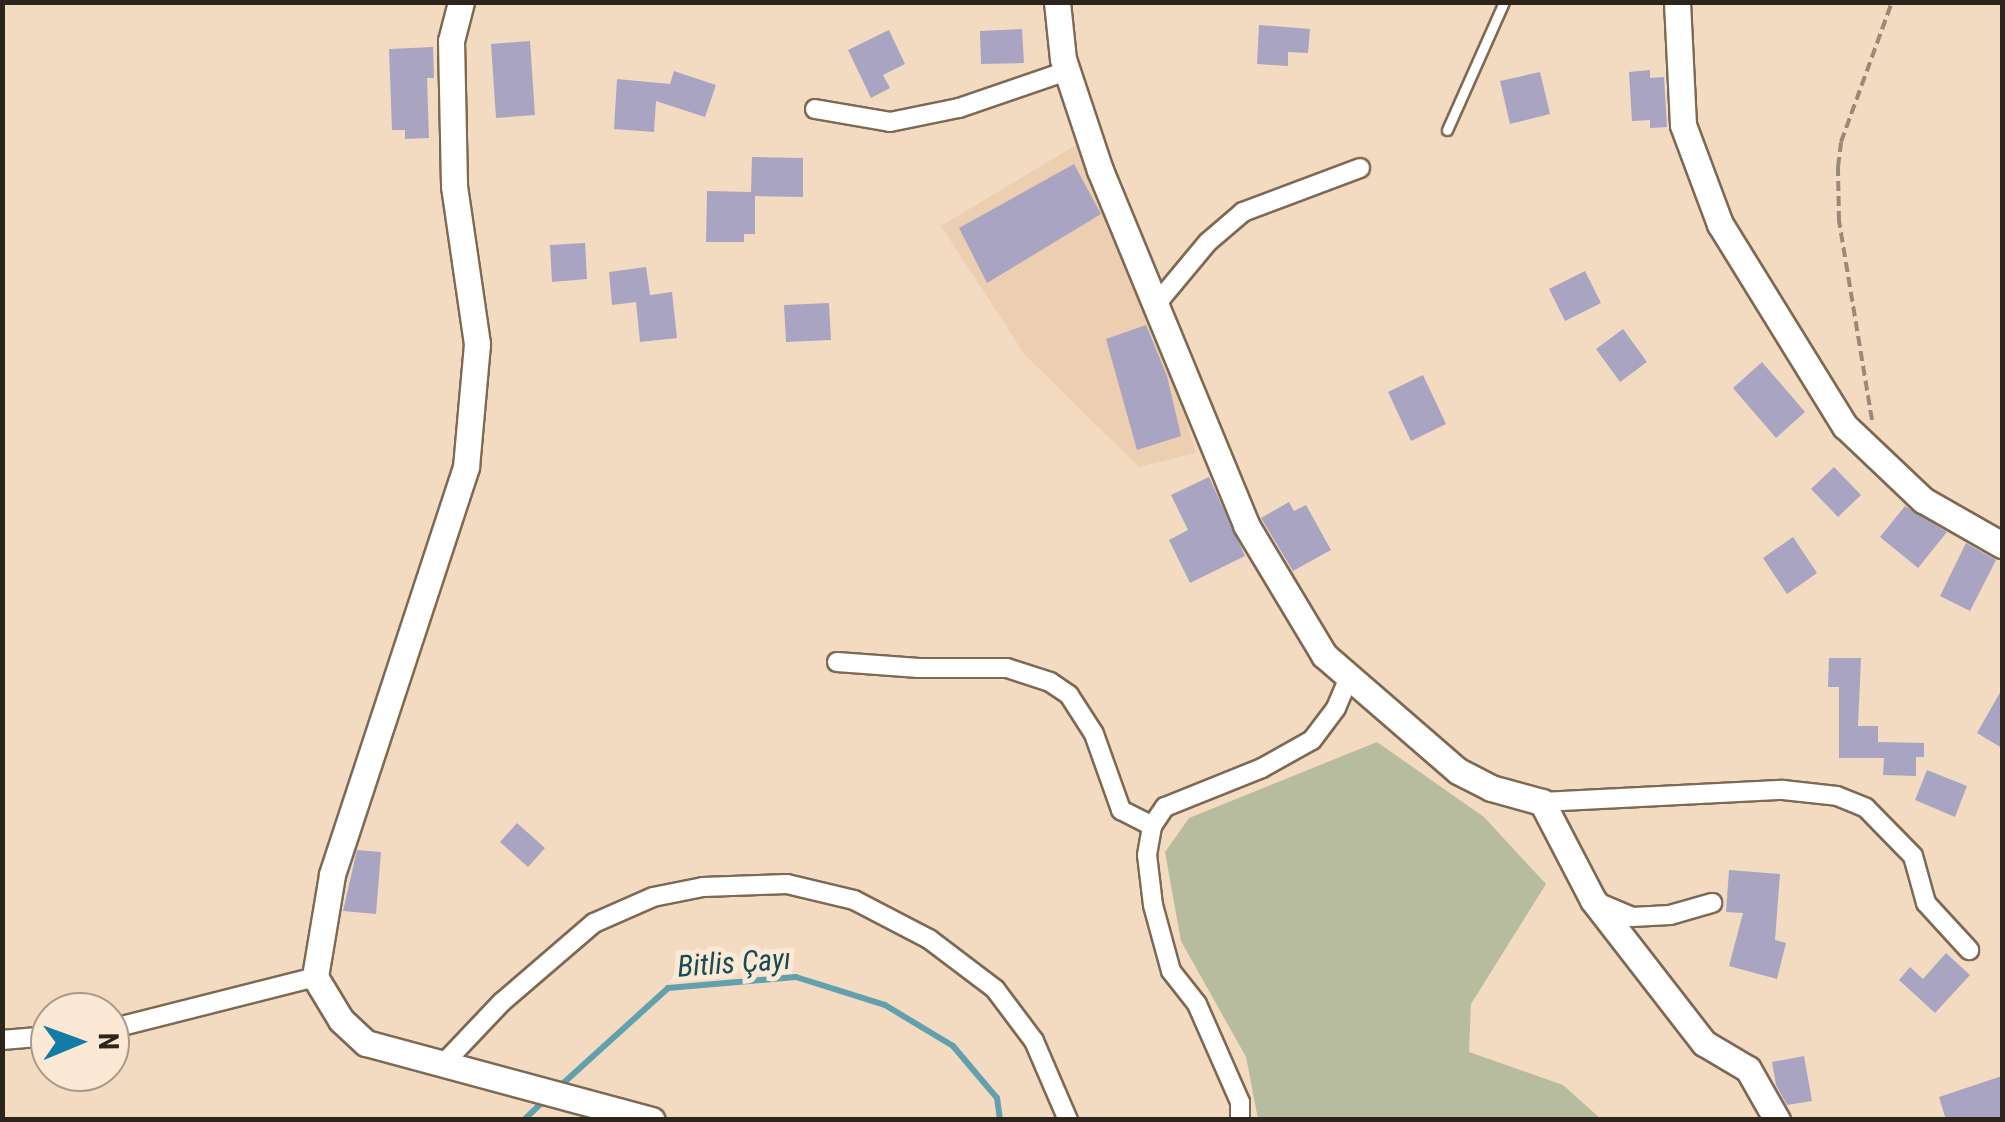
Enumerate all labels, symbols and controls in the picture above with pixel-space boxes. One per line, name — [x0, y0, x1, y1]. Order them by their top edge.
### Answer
water label: Bitlis Çayı — [676, 941, 792, 985]
north arrow — [30, 992, 130, 1092]
text: N — [92, 1033, 125, 1050]

